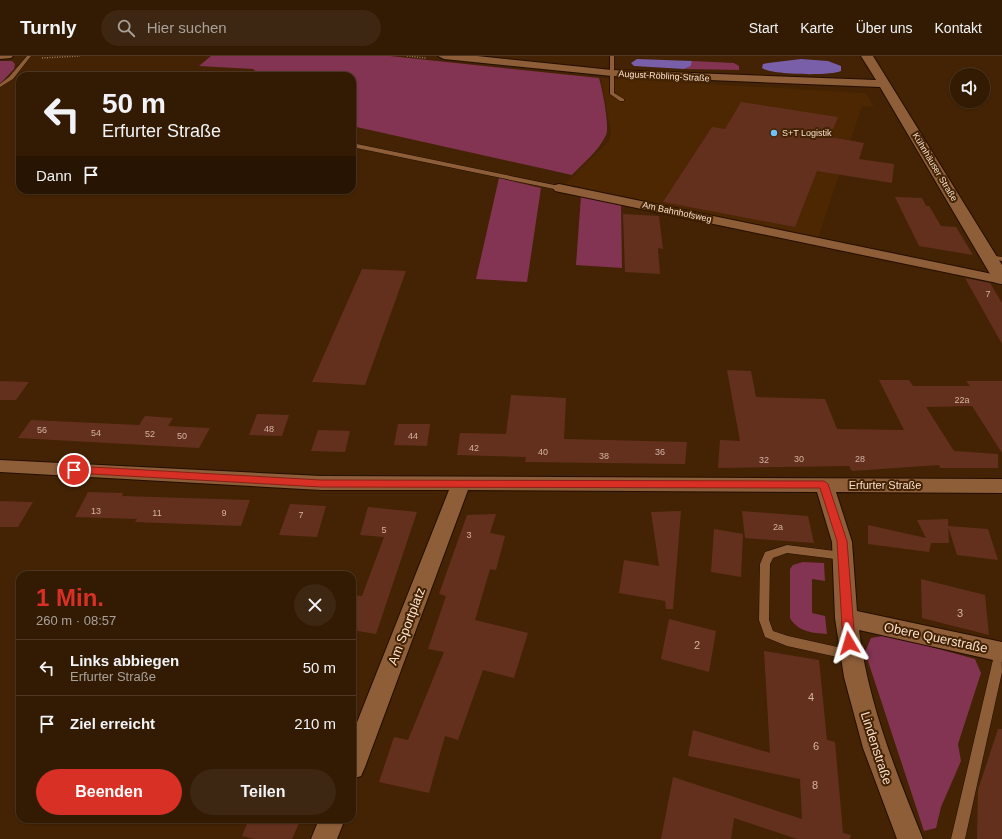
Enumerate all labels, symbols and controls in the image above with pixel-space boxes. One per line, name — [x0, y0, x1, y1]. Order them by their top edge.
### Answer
search box — [101, 10, 381, 46]
text: Turnly — [20, 17, 77, 38]
icon: search — [115, 17, 137, 39]
text: Hier suchen — [147, 19, 227, 36]
text: Start — [749, 20, 778, 36]
text: Karte — [800, 20, 834, 36]
text: Über uns — [856, 20, 913, 36]
text: Kontakt — [935, 20, 982, 36]
map controls — [950, 68, 990, 108]
button: sound — [950, 68, 990, 108]
street label: August-Röbling-Straße — [618, 69, 710, 83]
icon: left — [36, 88, 88, 140]
text: 50 m — [102, 88, 166, 119]
text: Erfurter Straße — [102, 121, 221, 141]
marker: S+T Logistik — [769, 128, 779, 138]
place label: S+T Logistik — [782, 128, 832, 138]
street label: Kühnhäuser Straße — [911, 131, 959, 203]
icon: arrive — [80, 164, 102, 186]
text: Dann — [36, 167, 72, 184]
street label: Am Bahnhofsweg — [641, 200, 713, 224]
house number: 7 — [985, 289, 991, 299]
house number: 22a — [954, 395, 970, 405]
house number: 48 — [264, 424, 274, 434]
house number: 56 — [37, 425, 47, 435]
house number: 54 — [91, 428, 101, 438]
house number: 52 — [145, 429, 155, 439]
house number: 50 — [177, 431, 187, 441]
house number: 44 — [408, 431, 418, 441]
house number: 42 — [469, 443, 479, 453]
house number: 40 — [538, 447, 548, 457]
house number: 36 — [655, 447, 665, 457]
house number: 38 — [599, 451, 609, 461]
pin — [57, 453, 91, 487]
house number: 30 — [794, 454, 804, 464]
house number: 28 — [855, 454, 865, 464]
house number: 32 — [759, 455, 769, 465]
icon: arrive — [63, 459, 85, 481]
street label: Erfurter Straße — [849, 479, 921, 491]
house number: 13 — [91, 506, 101, 516]
house number: 11 — [152, 508, 162, 518]
house number: 9 — [221, 508, 227, 518]
house number: 7 — [298, 510, 304, 520]
house number: 2a — [773, 522, 783, 532]
house number: 5 — [381, 525, 387, 535]
house number: 3 — [466, 530, 472, 540]
text: 1 Min. — [36, 584, 104, 611]
button: close — [294, 584, 336, 626]
street label: Am Sportplatz — [385, 585, 428, 667]
house number: 3 — [957, 607, 963, 619]
text: 260 m · 08:57 — [36, 613, 116, 628]
street label: Obere Querstraße — [883, 619, 989, 656]
position arrow — [828, 622, 870, 664]
house number: 2 — [694, 639, 700, 651]
text: Links abbiegen — [70, 652, 179, 669]
icon: left — [36, 657, 58, 679]
text: 50 m — [303, 659, 336, 676]
text: Erfurter Straße — [70, 669, 156, 684]
house number: 4 — [808, 691, 814, 703]
street label: Lindenstraße — [858, 710, 895, 787]
icon: arrive — [36, 713, 58, 735]
text: Ziel erreicht — [70, 715, 155, 732]
text: 210 m — [294, 715, 336, 732]
house number: 6 — [813, 740, 819, 752]
button: Beenden — [36, 769, 182, 815]
button: Teilen — [190, 769, 336, 815]
house number: 8 — [812, 779, 818, 791]

